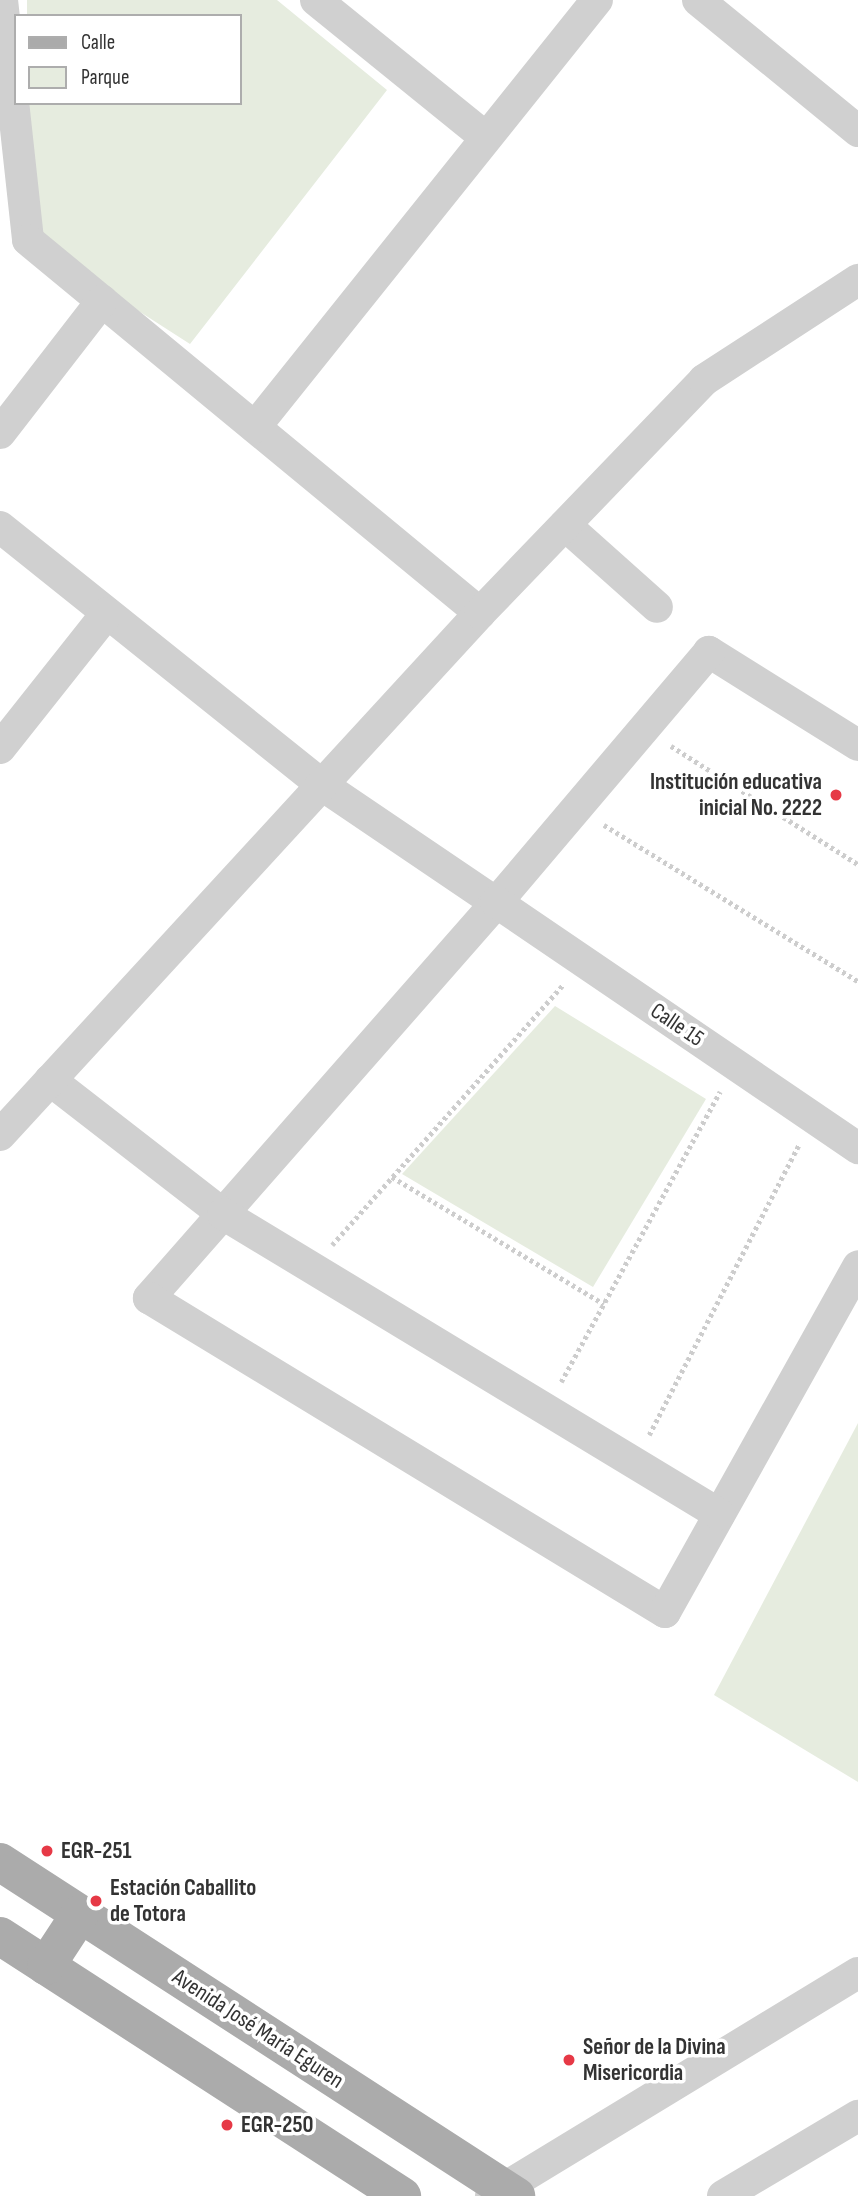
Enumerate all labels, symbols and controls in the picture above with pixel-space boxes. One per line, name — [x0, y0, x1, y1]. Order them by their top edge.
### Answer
legend — [14, 14, 242, 105]
text: Calle — [81, 30, 115, 55]
text: Parque — [81, 65, 129, 90]
place label: Institución educativa inicial No. 2222 — [650, 768, 822, 822]
marker: Institución educativa inicial No. 2222 — [828, 787, 844, 803]
street label: Calle 15 — [645, 997, 709, 1053]
place label: EGR-251 — [61, 1837, 132, 1865]
marker: EGR-251 — [39, 1843, 55, 1859]
place label: Estación Caballito de Totora — [110, 1874, 256, 1928]
marker: Estación Caballito de Totora — [88, 1893, 104, 1909]
street label: Avenida José María Eguren — [167, 1963, 349, 2095]
place label: Señor de la Divina Misericordia — [583, 2033, 726, 2087]
marker: Señor de la Divina Misericordia — [561, 2052, 577, 2068]
place label: EGR-250 — [241, 2111, 313, 2139]
marker: EGR-250 — [219, 2117, 235, 2133]

